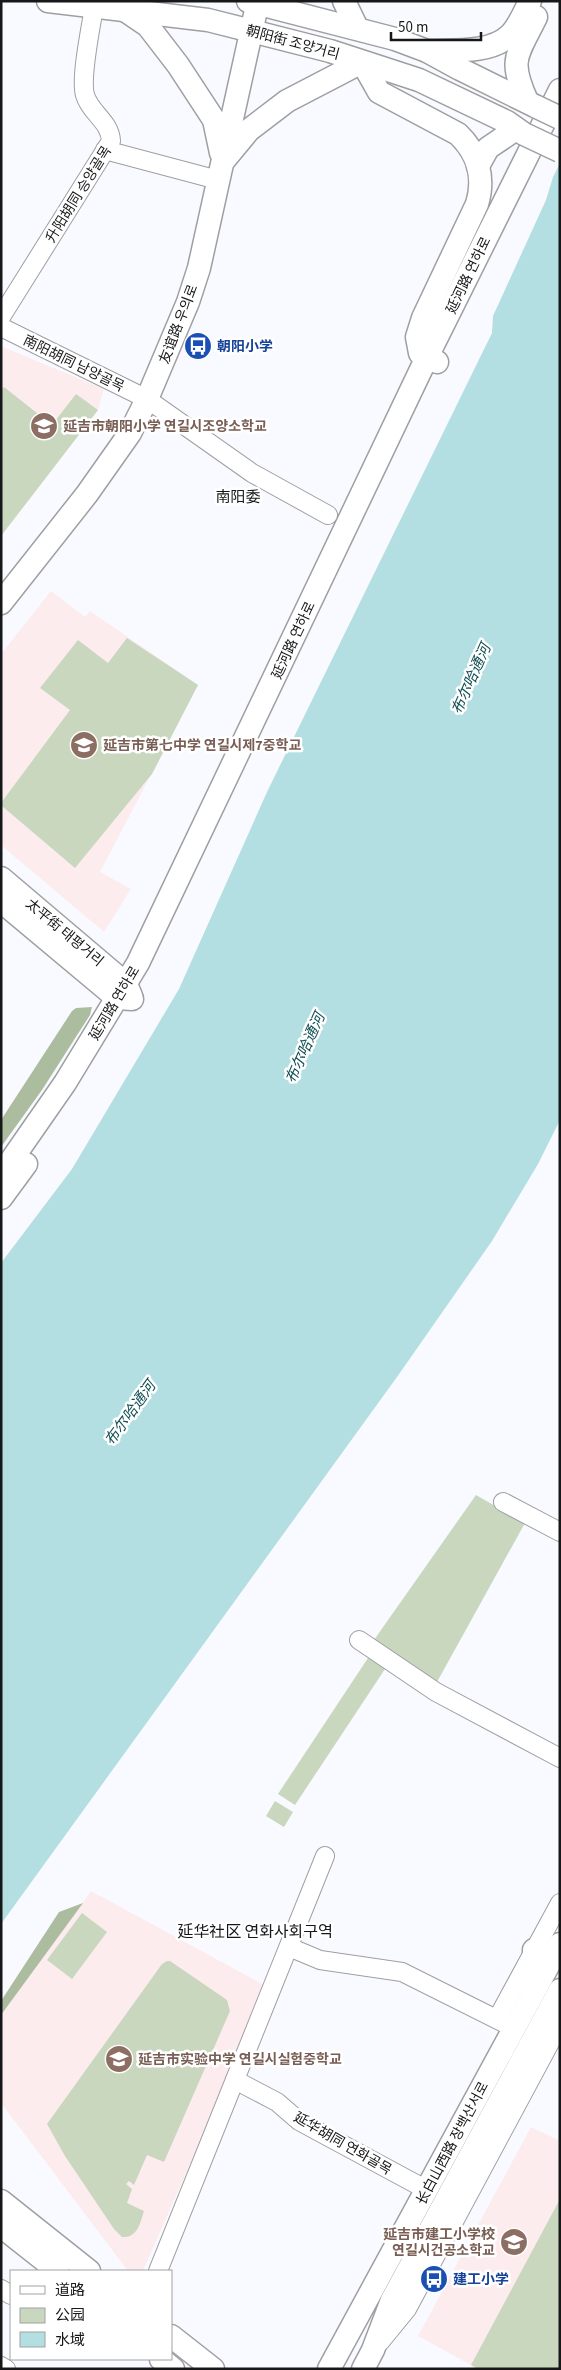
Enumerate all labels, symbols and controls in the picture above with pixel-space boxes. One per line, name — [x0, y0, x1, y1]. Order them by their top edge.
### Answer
scale bar — [391, 10, 481, 42]
text: 50 m — [398, 17, 428, 38]
street label: 朝阳街 조양거리 — [244, 21, 342, 65]
street label: 升阳胡同 승양골목 — [41, 142, 117, 247]
street label: 延河路 연하로 — [442, 233, 496, 317]
street label: 友谊路 우의로 — [155, 282, 203, 367]
street label: 南阳胡同 남양골목 — [20, 331, 128, 397]
bus stop icon: 朝阳小学 — [183, 331, 213, 361]
place label: 朝阳小学 — [217, 337, 273, 357]
school or university icon: 延吉市朝阳小学 연길시조양소학교 — [29, 411, 59, 441]
place label: 延吉市朝阳小学 연길시조양소학교 — [63, 417, 267, 437]
district label: 南阳委 — [215, 487, 261, 508]
street label: 延河路 연하로 — [267, 598, 321, 682]
water label: 布尔哈通河 — [447, 638, 498, 718]
school or university icon: 延吉市第七中学 연길시제7중학교 — [69, 730, 99, 760]
place label: 延吉市第七中学 연길시제7중학교 — [103, 736, 301, 756]
street label: 太平街 태평거리 — [21, 894, 108, 971]
street label: 延河路 연하로 — [85, 963, 145, 1044]
water label: 布尔哈通河 — [281, 1007, 332, 1087]
water label: 布尔哈通河 — [100, 1374, 163, 1450]
district label: 延华社区 연화사회구역 — [177, 1921, 333, 1943]
school or university icon: 延吉市实验中学 연길시실험중학교 — [104, 2044, 134, 2074]
place label: 延吉市实验中学 연길시실험중학교 — [138, 2050, 342, 2070]
street label: 长白山西路 장백산서로 — [412, 2078, 494, 2209]
street label: 延华胡同 연화골목 — [290, 2108, 395, 2180]
place label: 延吉市建工小学校 연길시건공소학교 — [383, 2225, 495, 2261]
school or university icon: 延吉市建工小学校 연길시건공소학교 — [499, 2227, 529, 2257]
bus stop icon: 建工小学 — [419, 2264, 449, 2294]
legend — [10, 2270, 172, 2360]
place label: 建工小学 — [453, 2270, 509, 2290]
text: 道路 — [55, 2280, 85, 2301]
text: 公园 — [55, 2305, 85, 2326]
text: 水域 — [55, 2330, 85, 2351]

